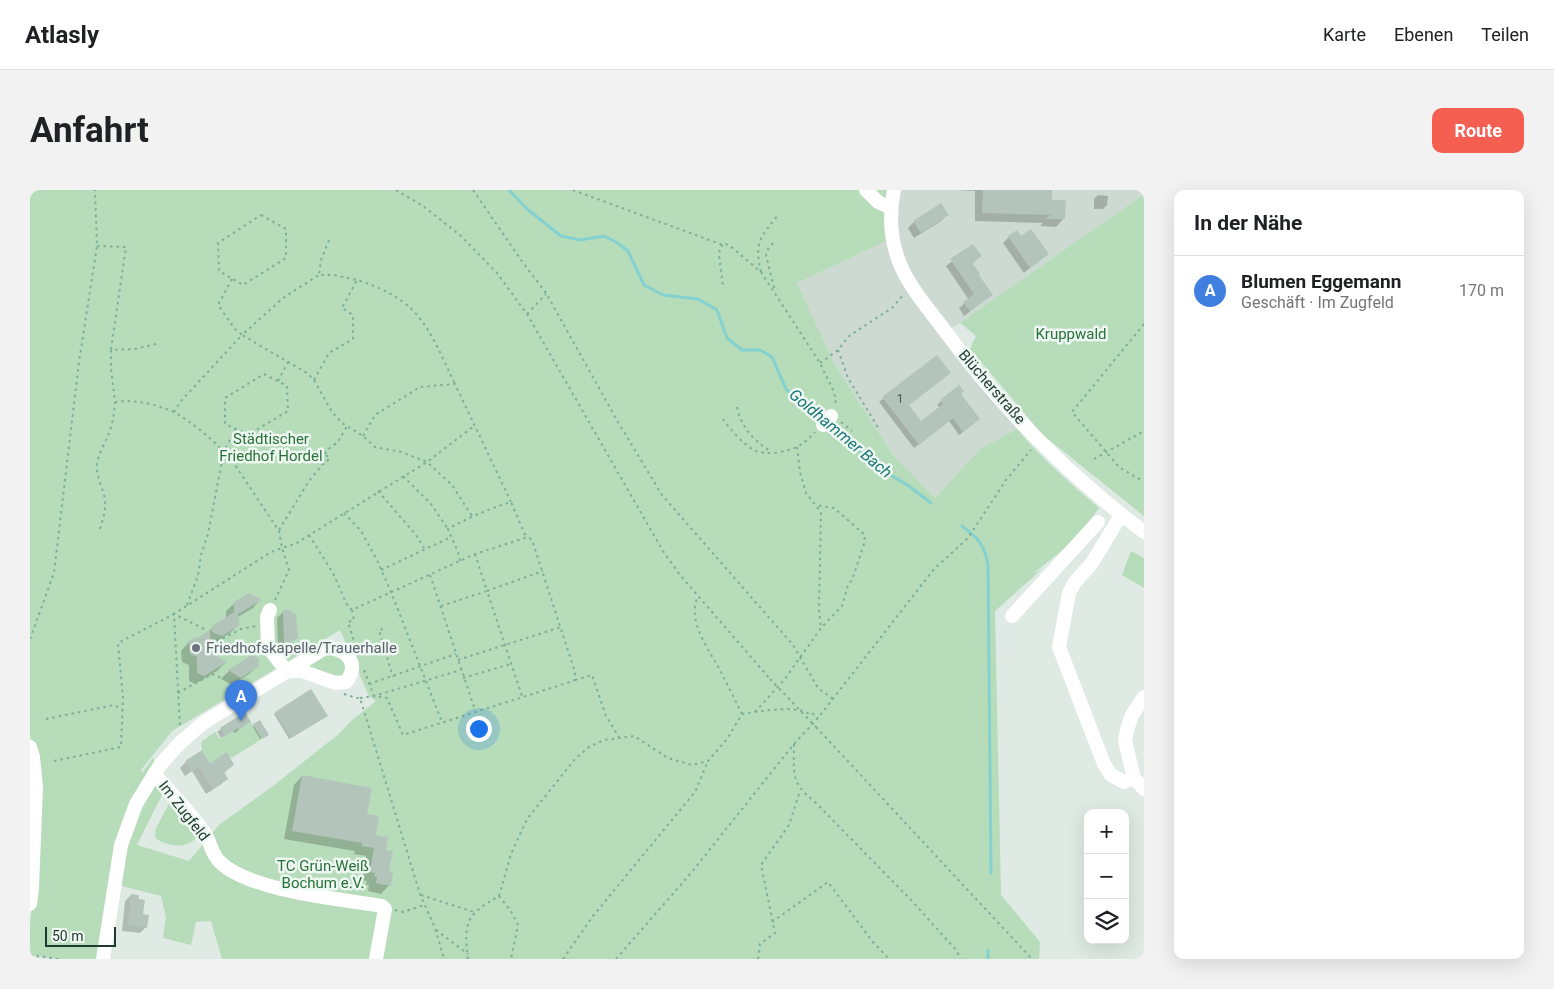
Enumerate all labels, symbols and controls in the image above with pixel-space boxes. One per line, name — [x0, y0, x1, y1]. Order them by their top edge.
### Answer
text: Atlasly — [25, 21, 99, 49]
text: Karte — [1323, 24, 1366, 45]
text: Ebenen — [1394, 24, 1453, 45]
text: Teilen — [1481, 24, 1529, 45]
button: Route — [1432, 108, 1524, 153]
text: Anfahrt — [30, 110, 149, 151]
text: In der Nähe — [1194, 211, 1302, 235]
text: Blumen Eggemann — [1241, 270, 1401, 293]
text: A — [1205, 281, 1215, 300]
text: 170 m — [1459, 281, 1504, 300]
text: Geschäft · Im Zugfeld — [1241, 293, 1394, 312]
park label: Kruppwald — [1035, 325, 1107, 343]
street label: Blücherstraße — [955, 346, 1029, 428]
water label: Goldhammer Bach — [785, 385, 896, 482]
house number: 1 — [897, 392, 903, 406]
park label: Städtischer Friedhof Hordel — [219, 430, 323, 465]
place label: Friedhofskapelle/Trauerhalle — [206, 639, 397, 657]
marker: Friedhofskapelle/Trauerhalle — [190, 642, 202, 654]
pin: A — [225, 680, 257, 721]
your location — [466, 716, 492, 742]
street label: Im Zugfeld — [155, 777, 213, 845]
map controls — [1084, 809, 1129, 944]
button: + — [1084, 809, 1129, 854]
button: − — [1084, 854, 1129, 899]
park label: TC Grün-Weiß Bochum e.V. — [277, 857, 369, 892]
button: layers — [1084, 899, 1129, 944]
scale bar — [45, 924, 116, 947]
text: 50 m — [52, 928, 84, 944]

